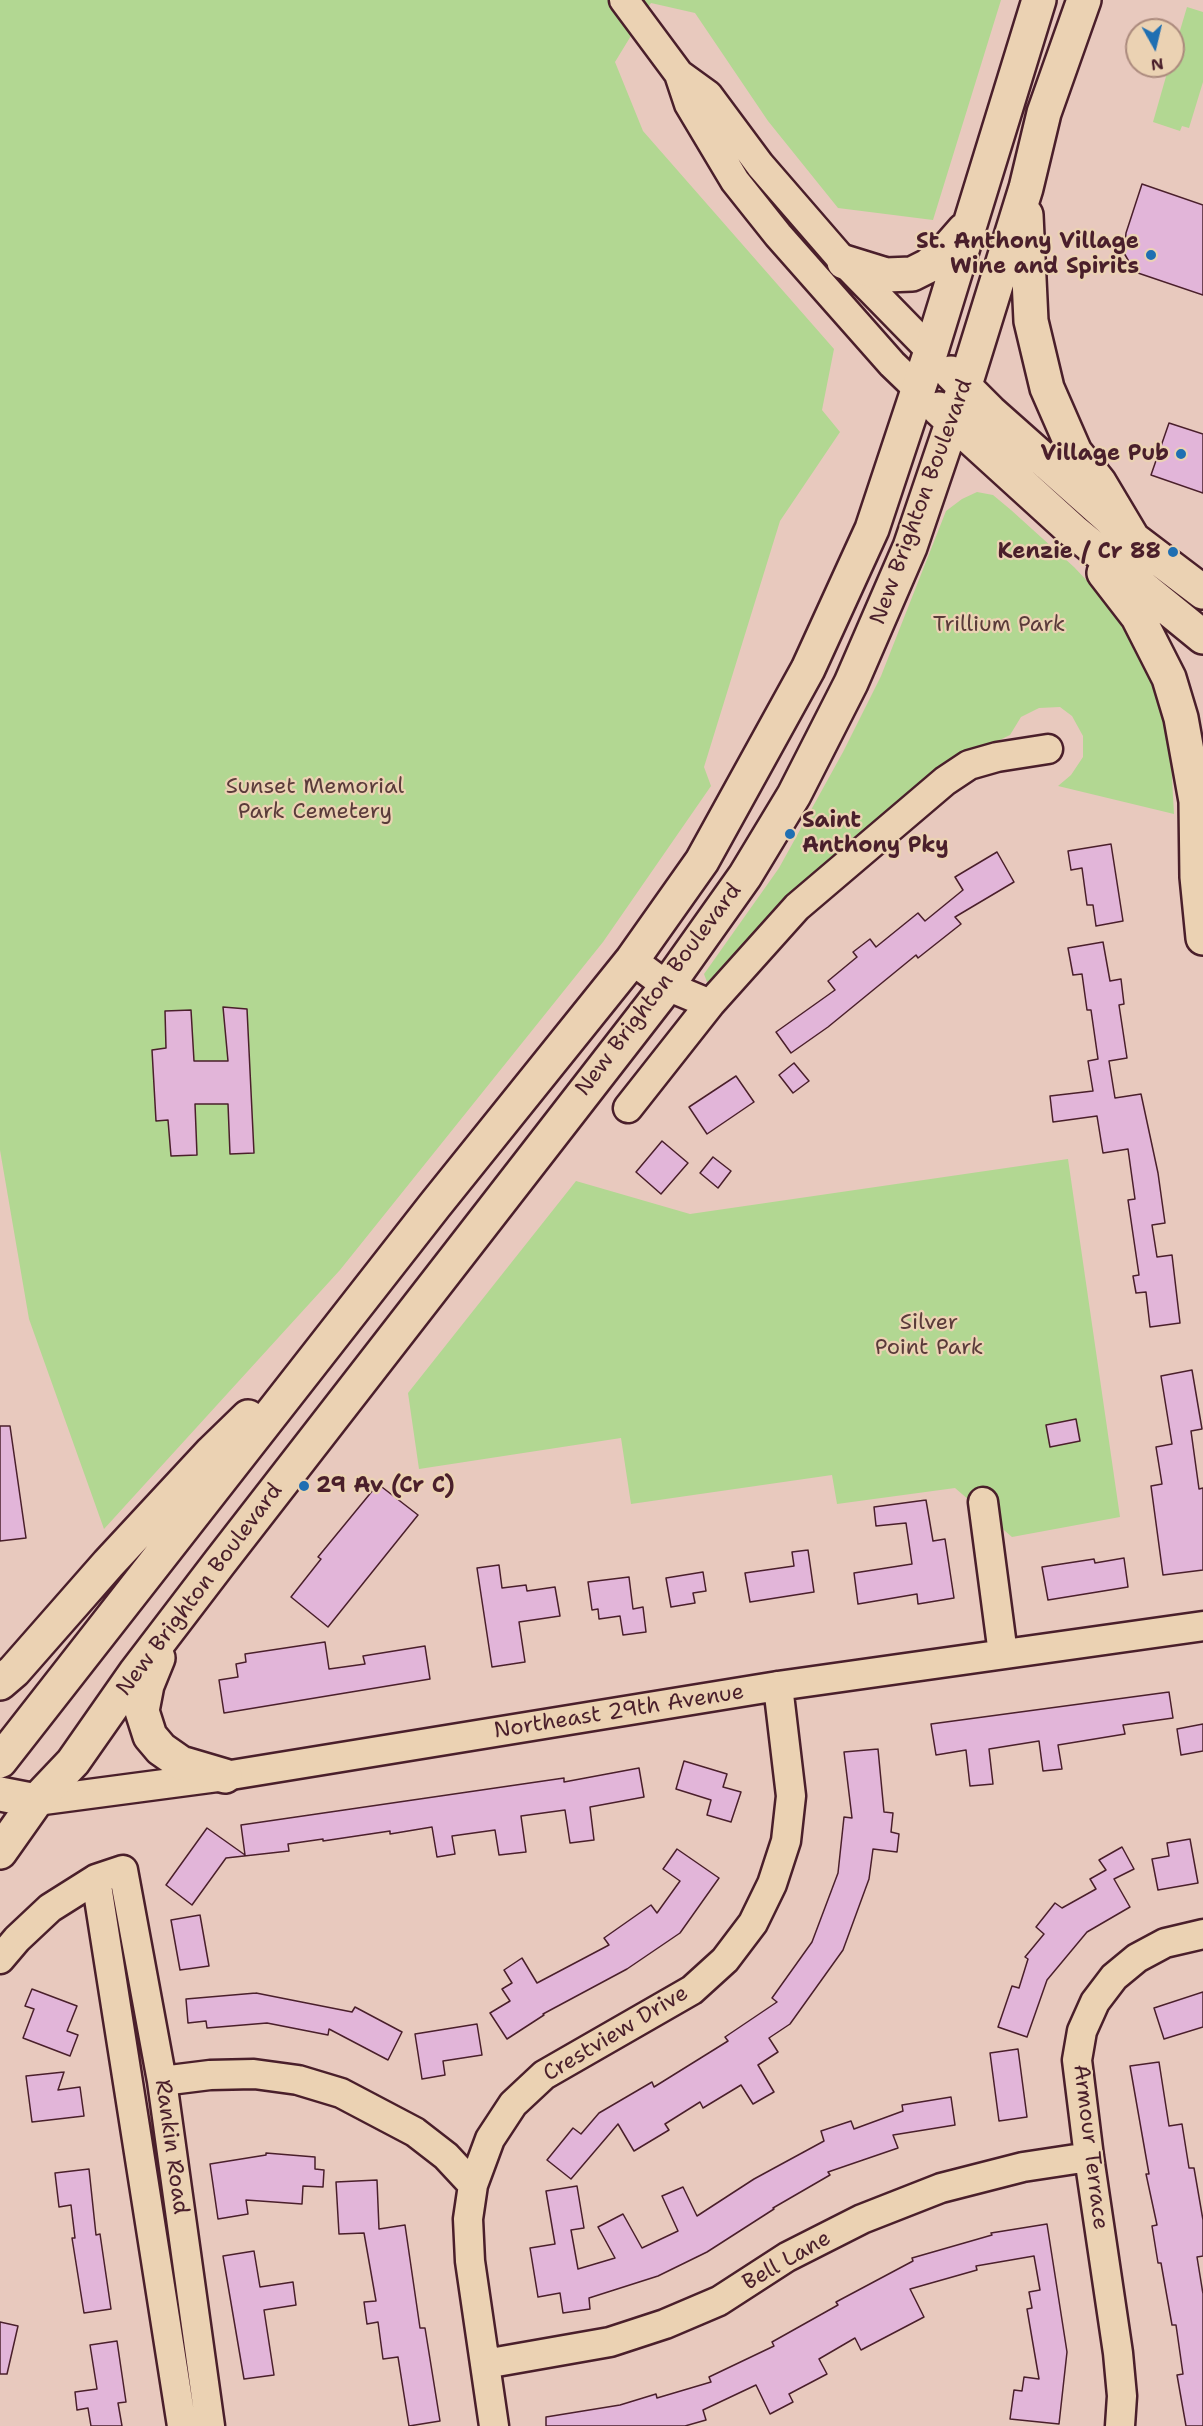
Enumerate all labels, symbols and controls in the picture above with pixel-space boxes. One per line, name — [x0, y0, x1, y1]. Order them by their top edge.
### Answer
north arrow — [1125, 18, 1185, 78]
text: N — [1150, 53, 1165, 76]
place label: St. Anthony Village Wine and Spirits — [916, 229, 1139, 280]
marker: St. Anthony Village Wine and Spirits — [1144, 248, 1158, 262]
street label: New Brighton Boulevard — [865, 376, 979, 628]
place label: Village Pub — [1040, 441, 1169, 467]
marker: Village Pub — [1174, 447, 1188, 461]
place label: Kenzie / Cr 88 — [997, 539, 1161, 565]
marker: Kenzie / Cr 88 — [1166, 545, 1180, 559]
park label: Trillium Park — [933, 612, 1065, 638]
park label: Sunset Memorial Park Cemetery — [226, 774, 404, 825]
place label: Saint Anthony Pky — [802, 808, 949, 860]
marker: Saint Anthony Pky — [783, 827, 797, 841]
street label: New Brighton Boulevard — [570, 878, 748, 1102]
park label: Silver Point Park — [875, 1310, 983, 1362]
place label: 29 Av (Cr C) — [316, 1473, 455, 1499]
street label: New Brighton Boulevard — [111, 1478, 289, 1702]
marker: 29 Av (Cr C) — [297, 1479, 311, 1493]
street label: Northeast 29th Avenue — [492, 1679, 746, 1745]
street label: Crestview Drive — [539, 1980, 693, 2088]
street label: Armour Terrace — [1067, 2063, 1113, 2231]
street label: Rankin Road — [148, 2078, 194, 2216]
street label: Bell Lane — [738, 2225, 836, 2297]

